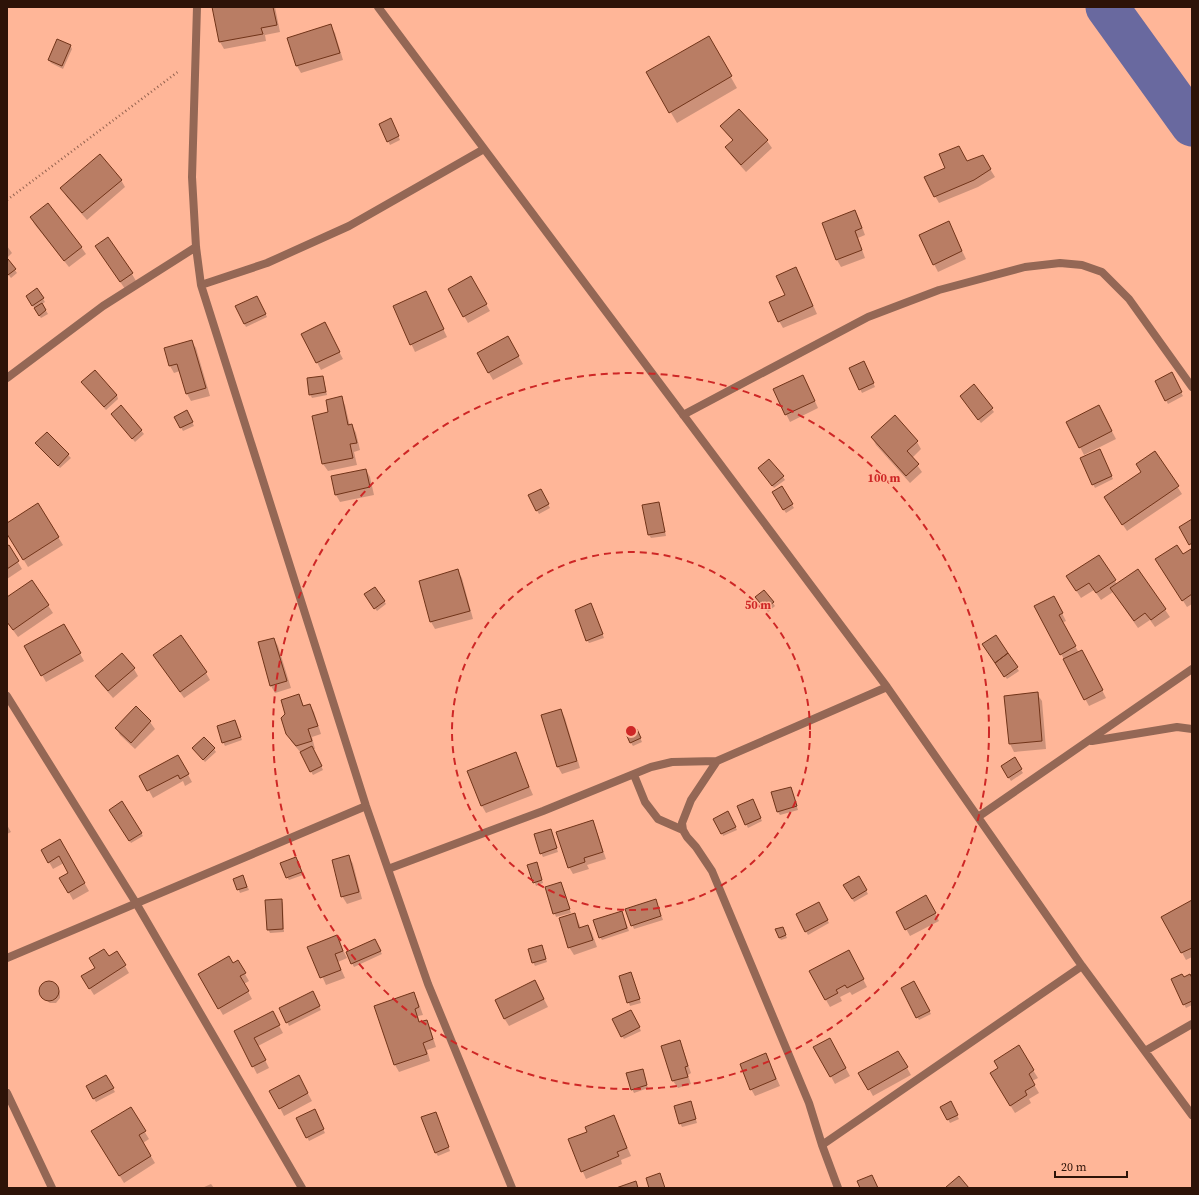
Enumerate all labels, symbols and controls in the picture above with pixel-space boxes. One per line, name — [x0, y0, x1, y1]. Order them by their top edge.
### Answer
text: 100 m — [868, 470, 901, 486]
text: 50 m — [745, 597, 771, 613]
centre of rings — [624, 724, 638, 738]
scale bar — [1055, 1153, 1127, 1179]
text: 20 m — [1061, 1159, 1087, 1175]

